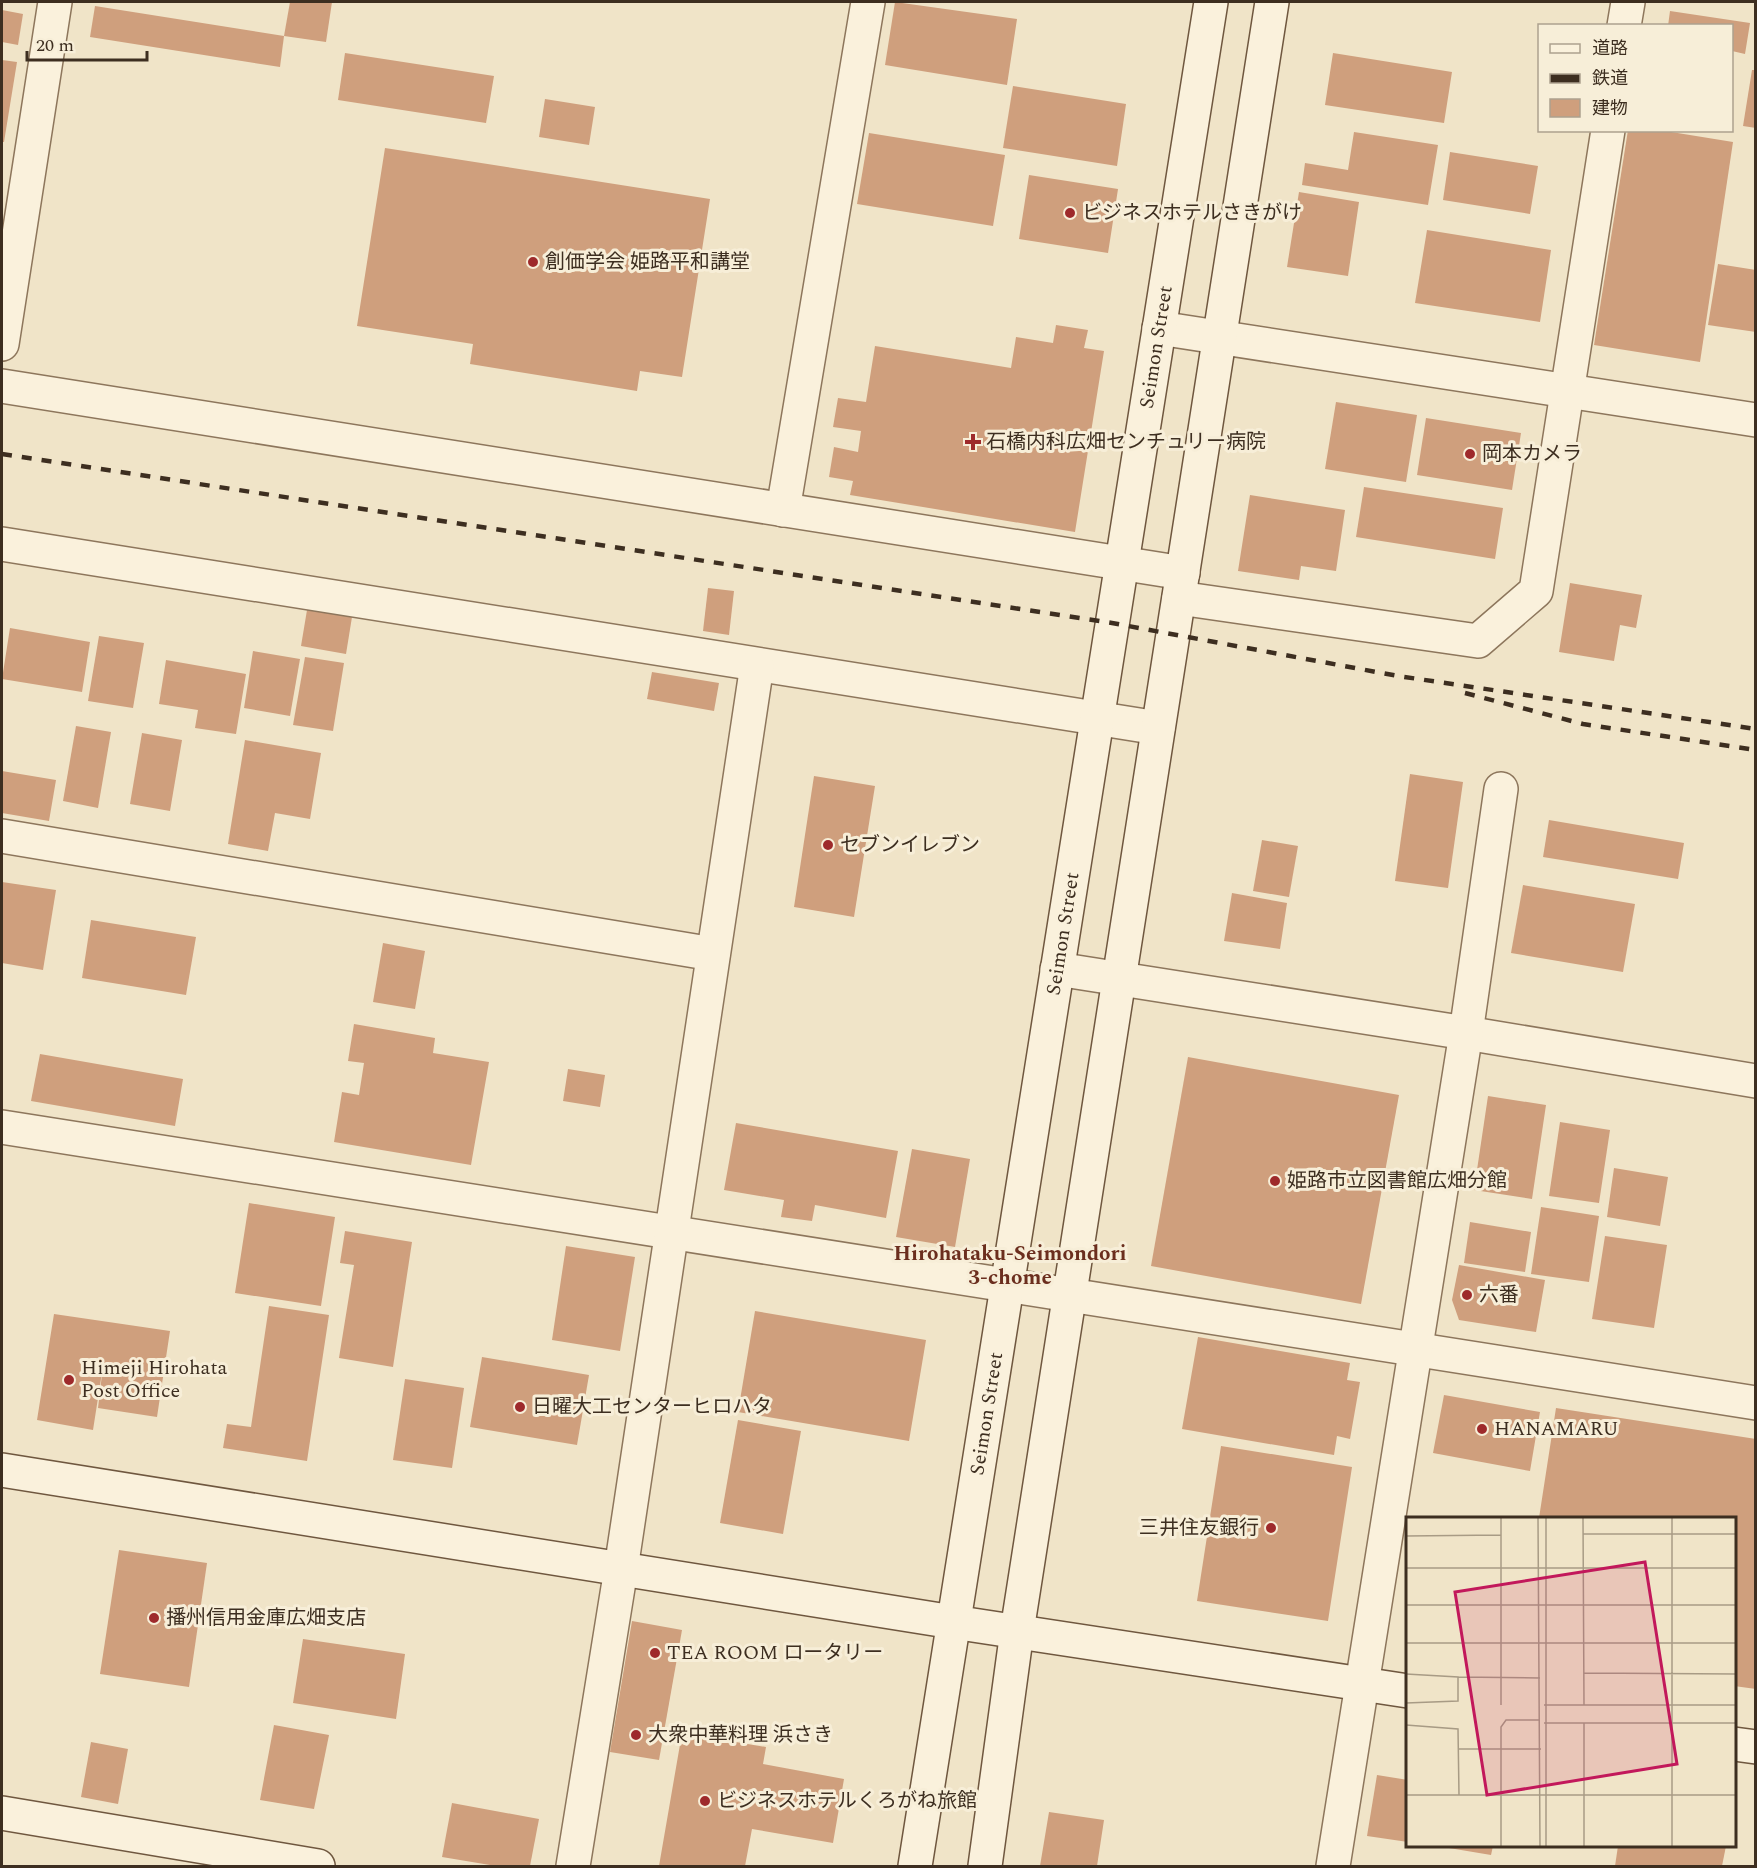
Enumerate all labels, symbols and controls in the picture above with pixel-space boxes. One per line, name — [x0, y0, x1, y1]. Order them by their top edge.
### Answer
scale bar — [27, 24, 147, 62]
legend — [1538, 24, 1733, 132]
text: 20 m — [36, 32, 74, 59]
text: 道路 — [1592, 35, 1628, 62]
text: 鉄道 — [1592, 65, 1628, 92]
text: 建物 — [1592, 95, 1628, 122]
place label: ビジネスホテルさきがけ — [1082, 198, 1302, 228]
marker: ビジネスホテルさきがけ — [1063, 206, 1077, 220]
place label: 創価学会 姫路平和講堂 — [545, 247, 750, 277]
marker: 創価学会 姫路平和講堂 — [526, 255, 540, 269]
street label: Seimon Street — [1132, 283, 1181, 411]
place label: 石橋内科広畑センチュリー病院 — [986, 427, 1266, 457]
marker: 石橋内科広畑センチュリー病院 — [964, 433, 982, 451]
place label: 岡本カメラ — [1482, 439, 1582, 469]
marker: 岡本カメラ — [1463, 447, 1477, 461]
place label: セブンイレブン — [840, 830, 980, 860]
marker: セブンイレブン — [821, 838, 835, 852]
street label: Seimon Street — [1038, 870, 1088, 997]
place label: 姫路市立図書館広畑分館 — [1287, 1166, 1507, 1196]
marker: 姫路市立図書館広畑分館 — [1268, 1174, 1282, 1188]
district label: Hirohataku-Seimondori 3-chome — [893, 1238, 1127, 1294]
place label: 六番 — [1479, 1280, 1519, 1310]
marker: 六番 — [1460, 1288, 1474, 1302]
street label: Seimon Street — [962, 1350, 1011, 1477]
place label: Himeji Hirohata Post Office — [81, 1353, 227, 1406]
marker: Himeji Hirohata Post Office — [62, 1373, 76, 1387]
place label: 日曜大工センターヒロハタ — [532, 1392, 772, 1422]
marker: 日曜大工センターヒロハタ — [513, 1400, 527, 1414]
place label: HANAMARU — [1494, 1414, 1619, 1444]
marker: HANAMARU — [1475, 1422, 1489, 1436]
place label: 三井住友銀行 — [1139, 1513, 1259, 1543]
inset map — [1406, 1517, 1736, 1847]
marker: 三井住友銀行 — [1264, 1521, 1278, 1535]
place label: 播州信用金庫広畑支店 — [166, 1603, 366, 1633]
marker: 播州信用金庫広畑支店 — [147, 1611, 161, 1625]
place label: TEA ROOM ロータリー — [667, 1638, 883, 1668]
marker: TEA ROOM ロータリー — [648, 1646, 662, 1660]
place label: 大衆中華料理 浜さき — [648, 1720, 833, 1750]
marker: 大衆中華料理 浜さき — [629, 1728, 643, 1742]
place label: ビジネスホテルくろがね旅館 — [717, 1786, 977, 1816]
marker: ビジネスホテルくろがね旅館 — [698, 1794, 712, 1808]

